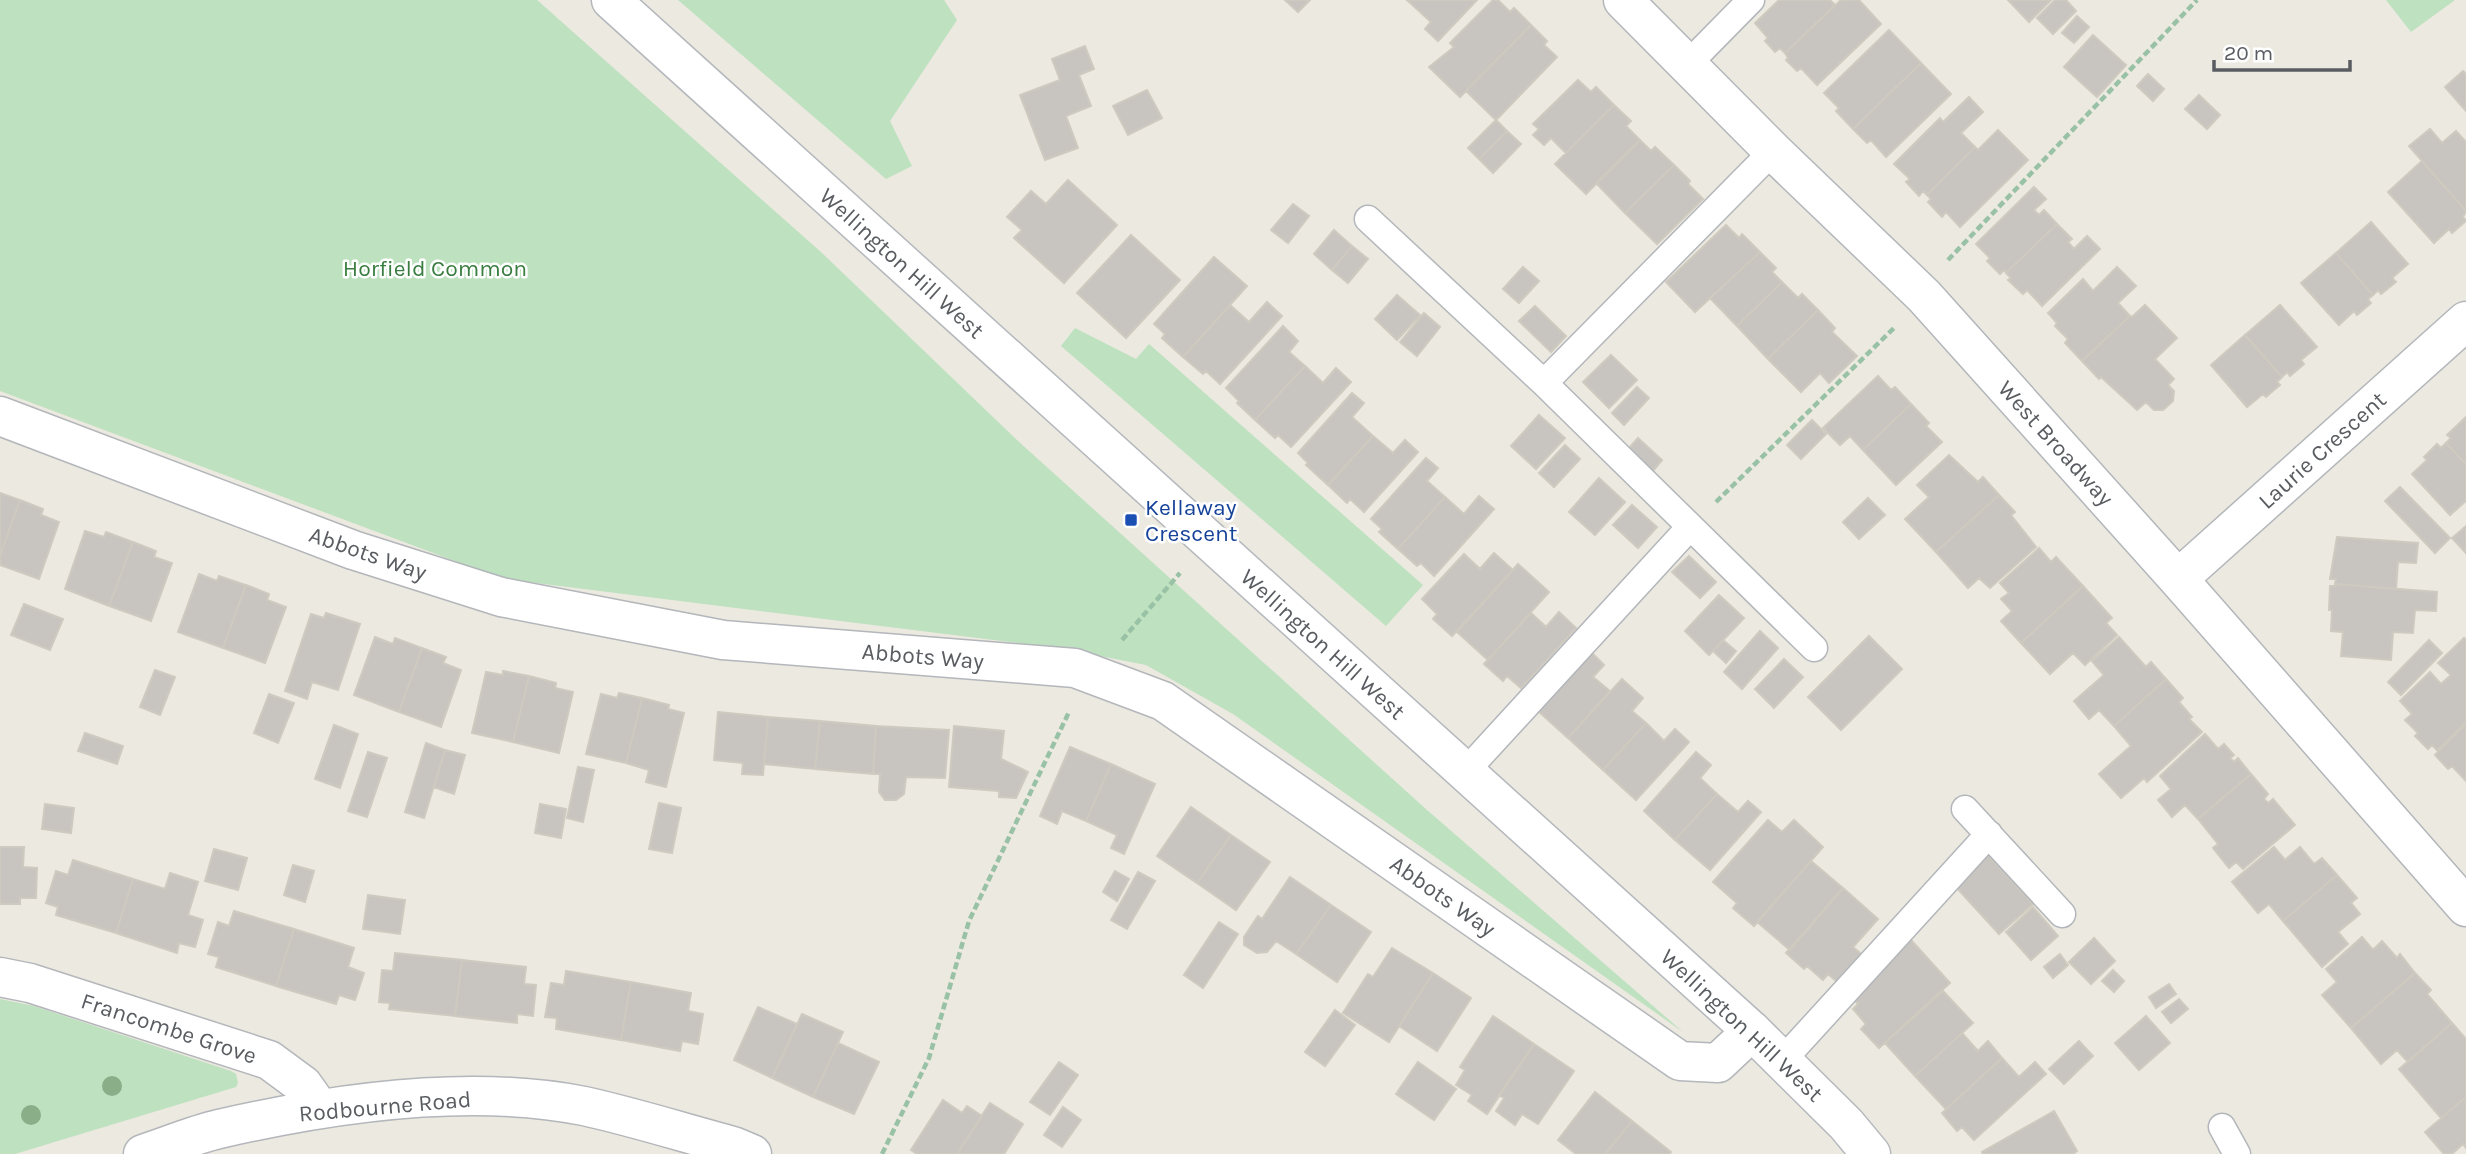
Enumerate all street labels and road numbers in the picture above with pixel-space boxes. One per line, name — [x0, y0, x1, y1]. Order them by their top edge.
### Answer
street label: Wellington Hill West — [814, 182, 990, 344]
street label: West Broadway — [1992, 375, 2119, 512]
street label: Laurie Crescent — [2253, 386, 2392, 515]
street label: Abbots Way — [306, 521, 430, 586]
street label: Wellington Hill West — [1235, 563, 1411, 725]
street label: Abbots Way — [861, 638, 985, 675]
street label: Abbots Way — [1385, 850, 1501, 943]
street label: Wellington Hill West — [1655, 943, 1829, 1108]
street label: Francombe Grove — [78, 987, 260, 1070]
street label: Rodbourne Road — [298, 1086, 472, 1127]

